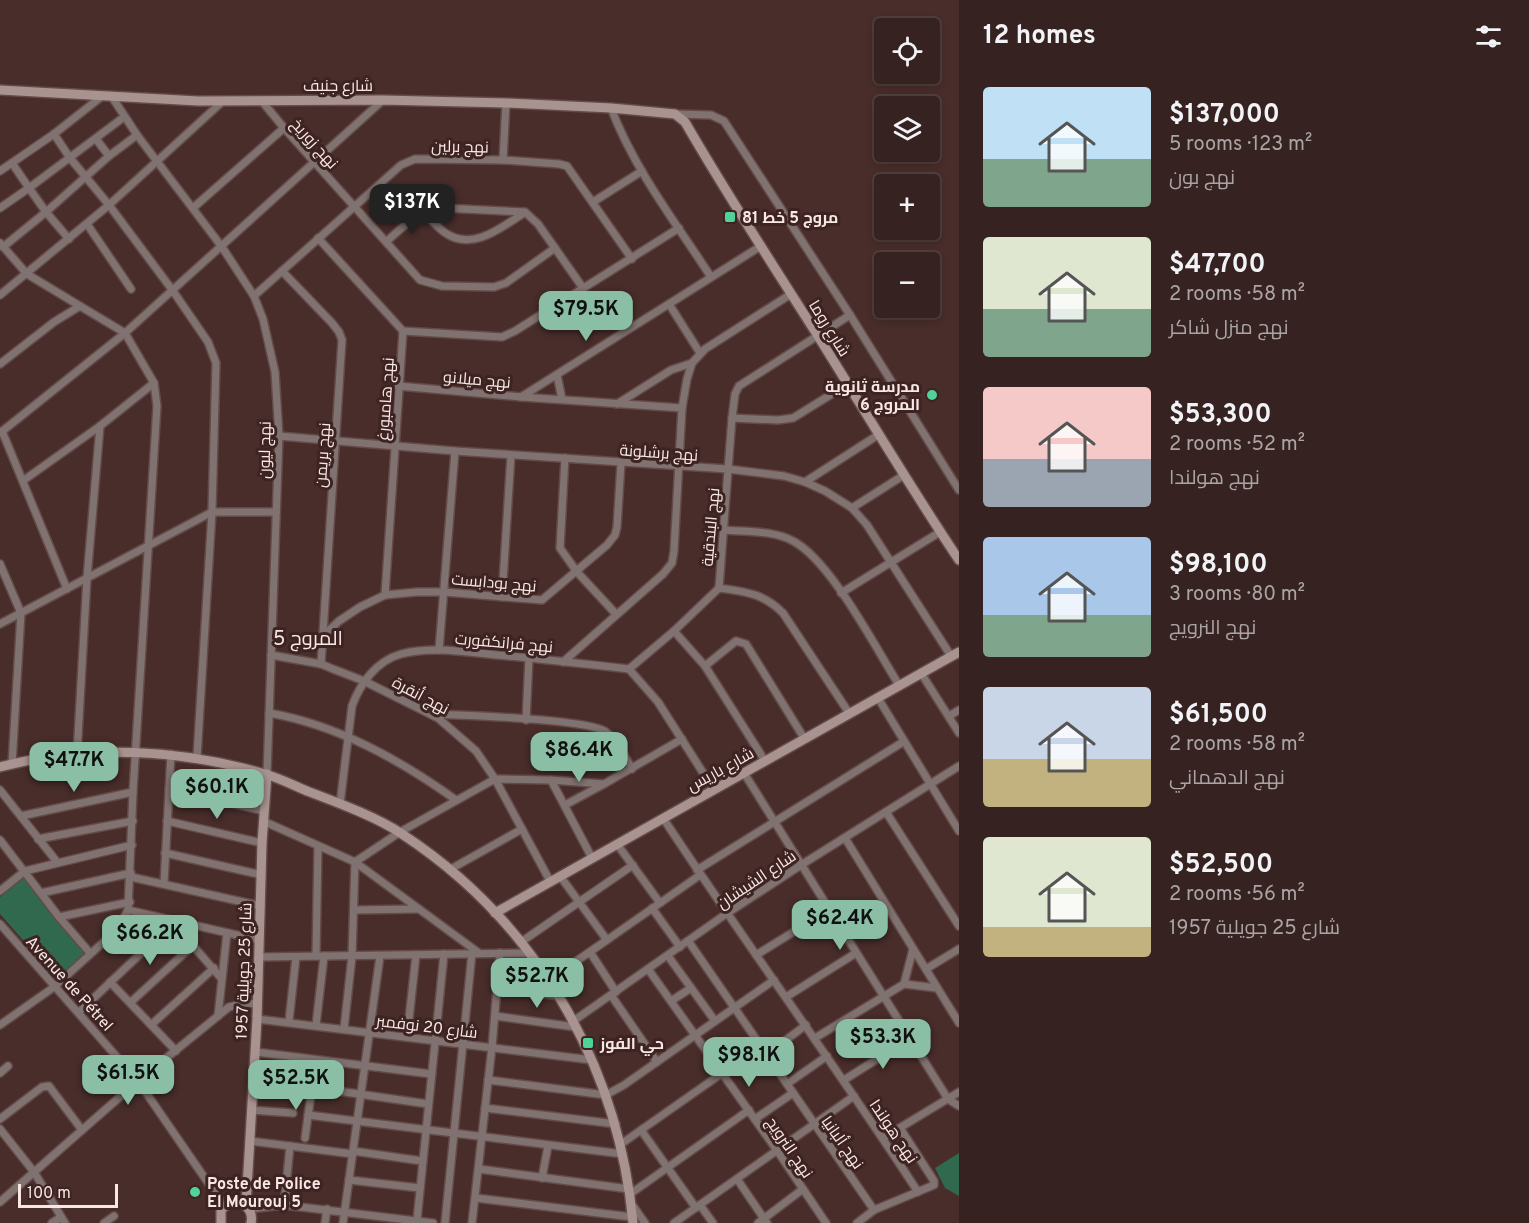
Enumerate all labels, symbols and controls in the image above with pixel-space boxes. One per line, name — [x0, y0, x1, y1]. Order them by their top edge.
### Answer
map controls — [874, 18, 940, 318]
button: locate — [874, 18, 940, 84]
text: 12 homes — [983, 20, 1096, 53]
icon: filters — [1472, 20, 1505, 53]
street label: شارع جنيف — [303, 77, 373, 97]
button: layers — [874, 96, 940, 162]
text: $137,000 — [1169, 99, 1280, 132]
icon: home — [1031, 111, 1103, 183]
street label: نهج زوريخ — [286, 115, 341, 174]
text: 5 rooms · 123 m² — [1169, 132, 1312, 158]
street label: نهج برلين — [431, 137, 489, 159]
text: نهج بون — [1169, 166, 1235, 192]
button: + — [874, 174, 940, 240]
pin: $137K — [370, 184, 454, 235]
text: $137K — [384, 190, 440, 216]
place label: مروج 5 خط 81 — [742, 209, 838, 229]
marker: مروج 5 خط 81 — [723, 210, 737, 224]
text: $47,700 — [1169, 249, 1266, 282]
button: − — [874, 252, 940, 318]
icon: home — [1031, 261, 1103, 333]
text: 2 rooms · 58 m² — [1169, 282, 1305, 308]
pin: $79.5K — [537, 291, 635, 342]
text: $79.5K — [553, 297, 619, 323]
street label: شارع روما — [803, 297, 853, 361]
text: نهج منزل شاكر — [1169, 316, 1288, 342]
street label: نهج هامبورغ — [374, 357, 400, 441]
street label: نهج ميلانو — [442, 368, 512, 394]
place label: مدرسة ثانوية المروج 6 — [825, 378, 920, 416]
marker: مدرسة ثانوية المروج 6 — [925, 388, 939, 402]
text: $53,300 — [1169, 399, 1272, 432]
icon: home — [1031, 411, 1103, 483]
street label: نهج ليون — [255, 421, 277, 479]
street label: نهج بريمن — [312, 422, 336, 488]
text: 2 rooms · 52 m² — [1169, 432, 1305, 458]
street label: نهج برشلونة — [619, 441, 699, 467]
text: نهج هولندا — [1169, 466, 1260, 492]
street label: نهج البندقية — [699, 487, 725, 567]
text: $98,100 — [1169, 549, 1268, 582]
icon: home — [1031, 561, 1103, 633]
street label: نهج بودابست — [450, 570, 537, 598]
text: 3 rooms · 80 m² — [1169, 582, 1305, 608]
text: نهج النرويج — [1169, 616, 1256, 642]
district label: المروج 5 — [273, 627, 343, 653]
street label: نهج فرانكفورت — [454, 630, 554, 658]
street label: نهج أنقرة — [388, 673, 452, 720]
text: $61,500 — [1169, 699, 1268, 732]
icon: home — [1031, 711, 1103, 783]
pin: $86.4K — [530, 732, 628, 783]
text: 2 rooms · 58 m² — [1169, 732, 1305, 758]
text: $86.4K — [545, 738, 613, 764]
pin: $47.7K — [25, 742, 123, 793]
street label: شارع باريس — [684, 744, 758, 797]
text: $47.7K — [43, 748, 105, 774]
text: نهج الدهماني — [1169, 766, 1285, 792]
pin: $60.1K — [168, 769, 266, 820]
text: $60.1K — [185, 775, 249, 801]
street label: شارع الشيشان — [714, 847, 800, 914]
text: $52,500 — [1169, 849, 1273, 882]
icon: home — [1031, 861, 1103, 933]
text: 2 rooms · 56 m² — [1169, 882, 1305, 908]
pin: $62.4K — [791, 900, 889, 951]
street label: شارع 25 جويلية 1957 — [233, 902, 257, 1040]
text: $62.4K — [806, 906, 874, 932]
pin: $66.2K — [101, 915, 199, 966]
text: شارع 25 جويلية 1957 — [1169, 916, 1340, 942]
text: $66.2K — [116, 921, 184, 947]
street label: Avenue de Pétrel — [20, 933, 117, 1036]
pin: $52.7K — [488, 958, 586, 1009]
text: $52.7K — [505, 964, 569, 990]
street label: شارع 20 نوفمبر — [374, 1012, 479, 1044]
pin: $53.3K — [834, 1019, 932, 1070]
text: $53.3K — [850, 1025, 916, 1051]
place label: حي الفوز — [599, 1035, 664, 1056]
marker: حي الفوز — [581, 1036, 595, 1050]
pin: $98.1K — [700, 1037, 798, 1088]
text: $98.1K — [717, 1043, 781, 1069]
pin: $61.5K — [79, 1055, 177, 1106]
pin: $52.5K — [247, 1060, 345, 1111]
text: $61.5K — [96, 1061, 160, 1087]
text: $52.5K — [262, 1066, 330, 1092]
street label: نهج هولندا — [864, 1096, 921, 1168]
street label: نهج ألبانيا — [816, 1112, 868, 1174]
street label: نهج النرويج — [761, 1114, 816, 1183]
place label: Poste de Police El Mourouj 5 — [207, 1175, 321, 1213]
scale bar — [18, 1181, 118, 1208]
text: 100 m — [27, 1184, 71, 1204]
marker: Poste de Police El Mourouj 5 — [188, 1185, 202, 1199]

